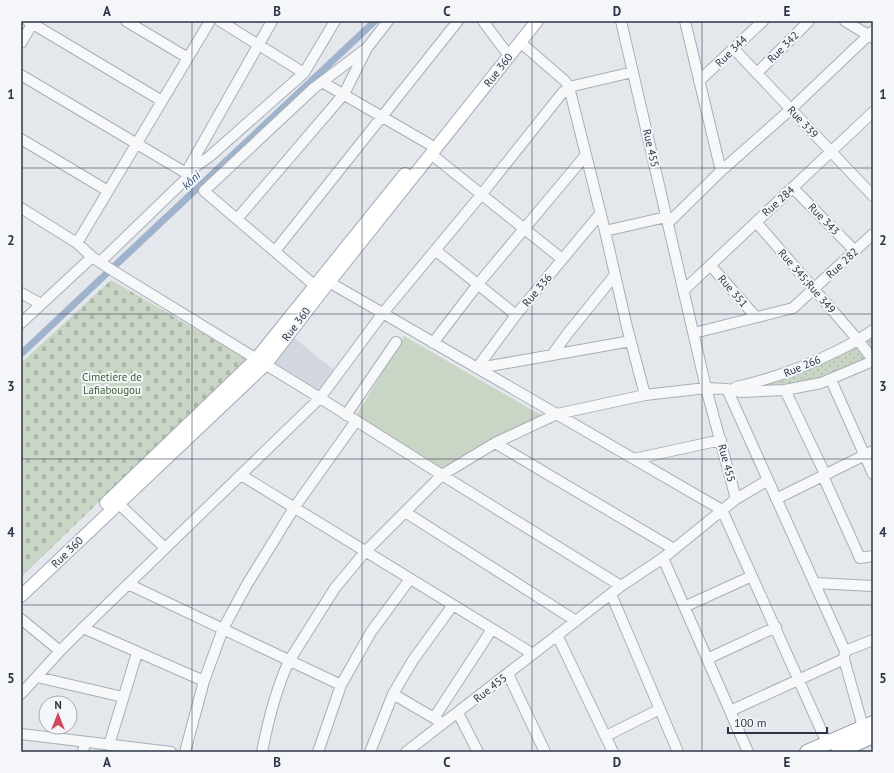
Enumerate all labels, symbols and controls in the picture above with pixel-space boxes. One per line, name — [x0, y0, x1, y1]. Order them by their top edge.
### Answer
text: A — [103, 3, 111, 20]
text: B — [273, 3, 281, 20]
text: C — [443, 3, 451, 20]
text: D — [613, 3, 621, 20]
text: E — [784, 3, 791, 20]
street label: Rue 342 — [764, 28, 802, 66]
street label: Rue 344 — [712, 32, 750, 70]
street label: Rue 360 — [481, 50, 515, 90]
text: 1 — [7, 86, 15, 103]
text: 1 — [879, 86, 887, 103]
street label: Rue 339 — [785, 103, 821, 141]
street label: Rue 455 — [640, 127, 662, 169]
water label: kôni — [178, 167, 204, 192]
street label: Rue 284 — [759, 183, 797, 219]
street label: Rue 343 — [805, 200, 843, 238]
text: 2 — [7, 232, 15, 249]
text: 2 — [879, 232, 887, 249]
street label: Rue 282 — [823, 245, 861, 281]
street label: Rue 345;Rue 349 — [775, 246, 839, 316]
street label: Rue 336 — [519, 271, 555, 309]
street label: Rue 351 — [715, 272, 751, 310]
street label: Rue 360 — [279, 304, 313, 344]
street label: Rue 266 — [781, 352, 823, 380]
park label: Cimetiere de Lafiabougou — [82, 370, 142, 397]
text: 3 — [7, 378, 15, 395]
text: 3 — [879, 378, 887, 395]
street label: Rue 455 — [715, 442, 739, 484]
text: 4 — [7, 524, 15, 541]
text: 4 — [879, 524, 887, 541]
street label: Rue 360 — [48, 533, 86, 571]
text: 5 — [7, 670, 15, 687]
text: 5 — [879, 670, 887, 687]
street label: Rue 455 — [470, 671, 510, 705]
north arrow — [38, 695, 78, 735]
text: N — [54, 698, 62, 712]
scale bar — [728, 709, 827, 735]
text: 100 m — [734, 715, 767, 730]
text: A — [103, 754, 111, 771]
text: B — [273, 754, 281, 771]
text: C — [443, 754, 451, 771]
text: D — [613, 754, 621, 771]
text: E — [784, 754, 791, 771]

